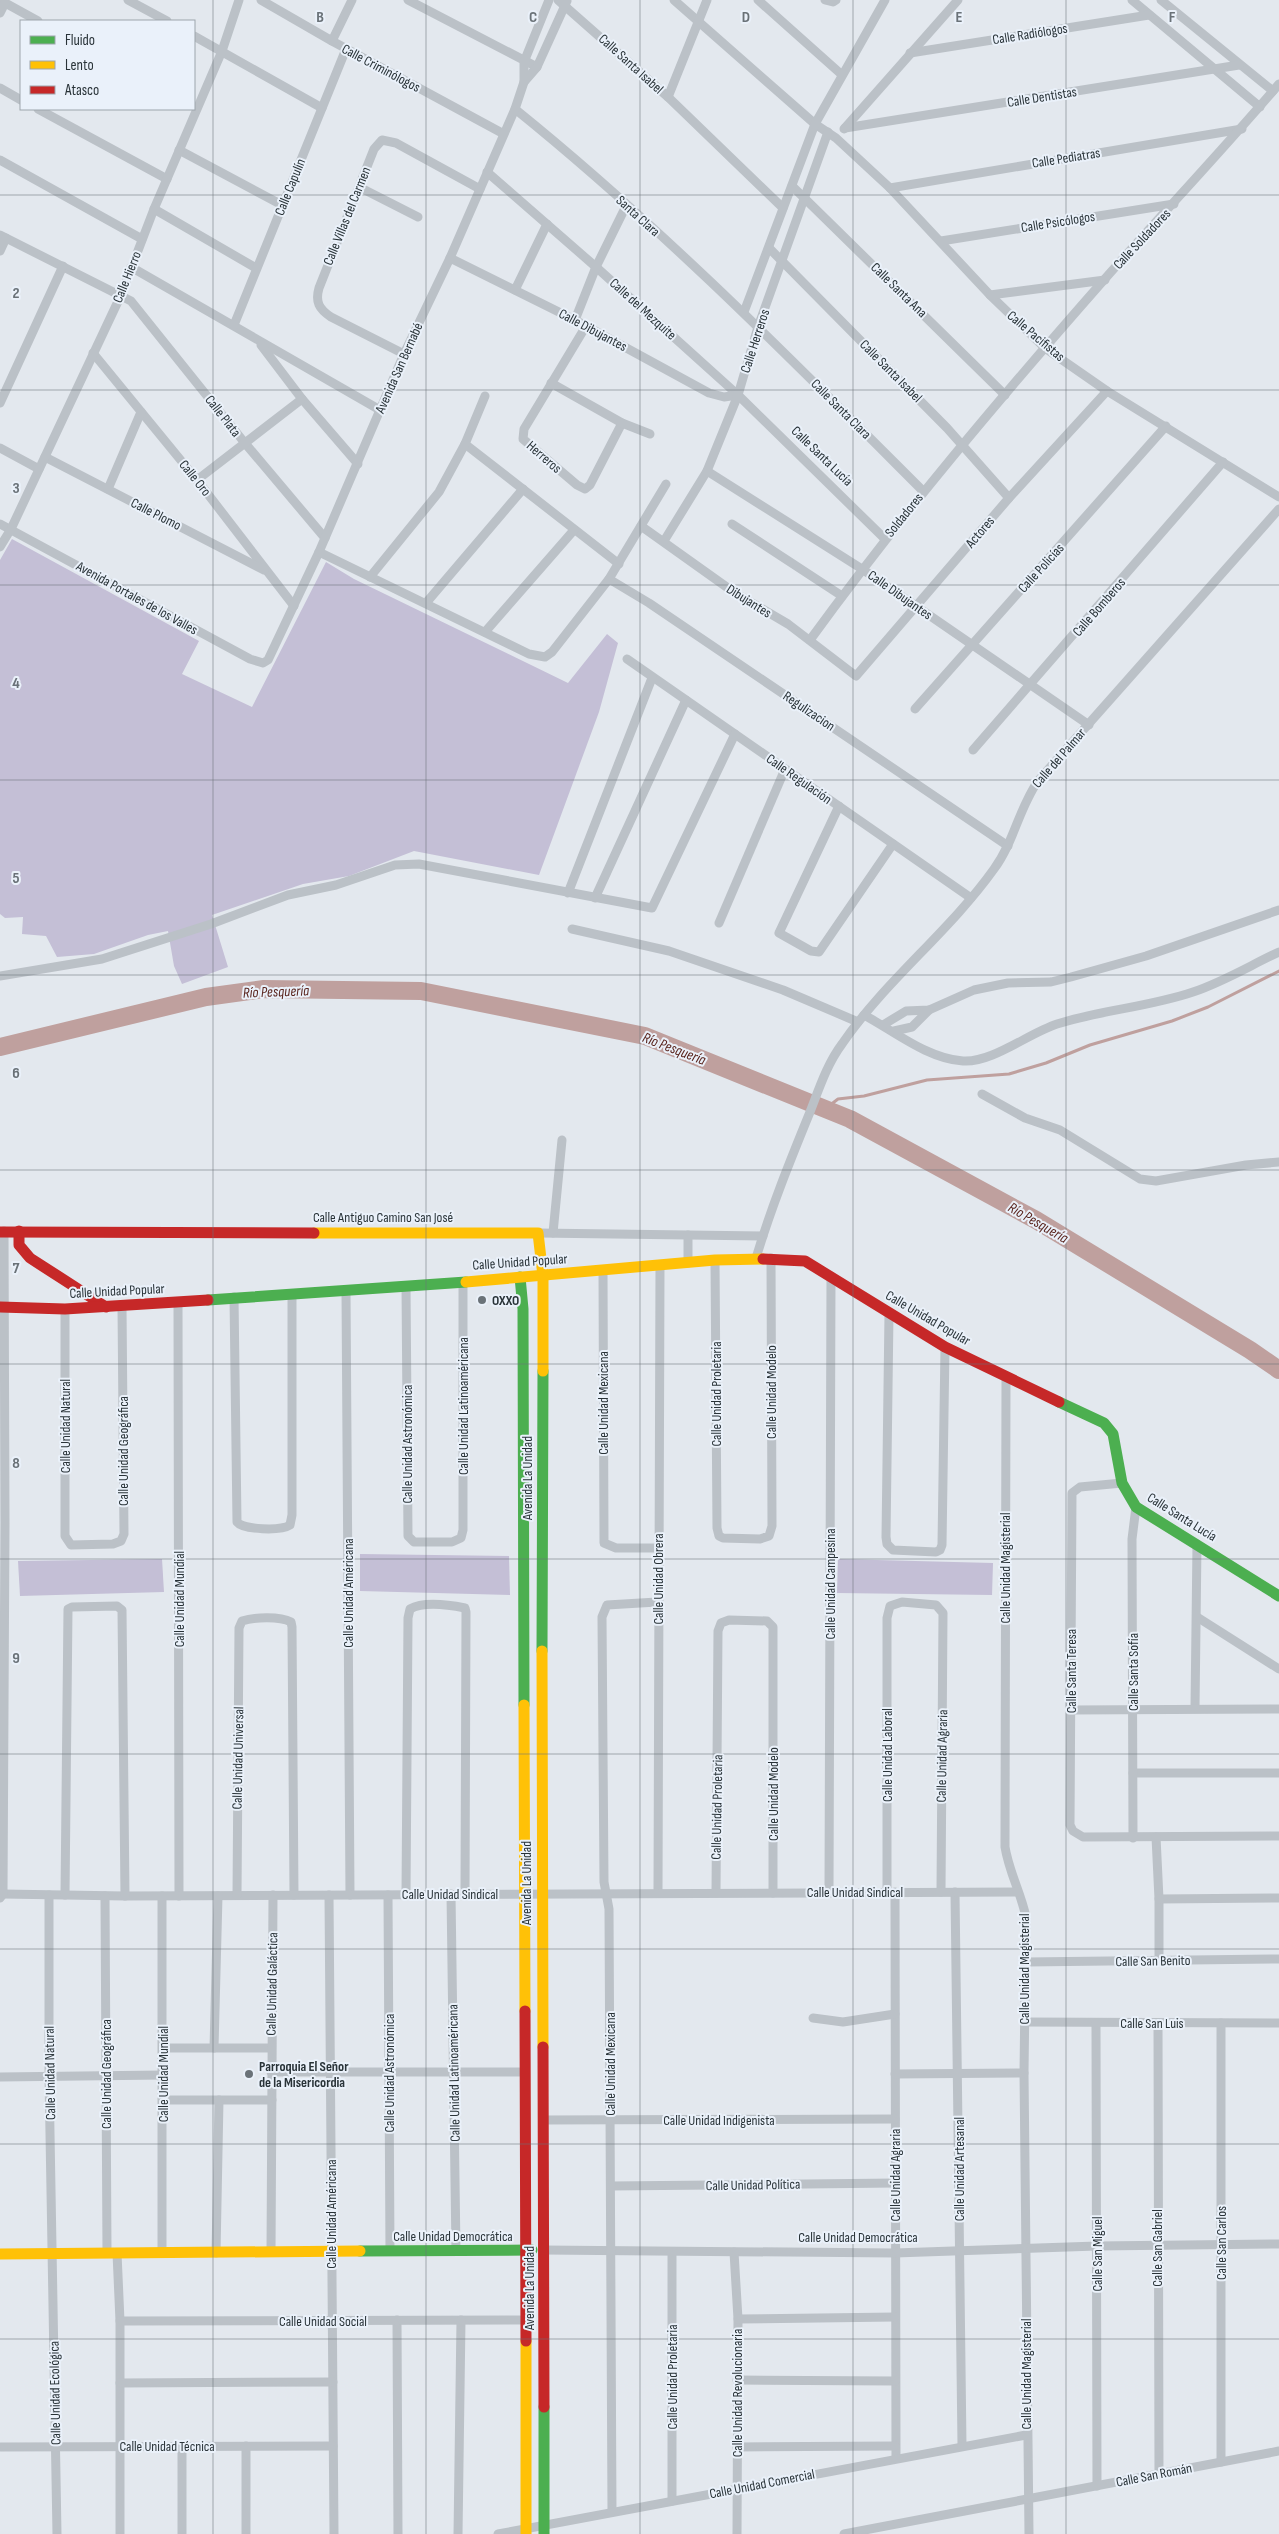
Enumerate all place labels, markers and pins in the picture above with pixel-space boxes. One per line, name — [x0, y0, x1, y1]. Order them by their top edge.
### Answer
place label: OXXO — [492, 1292, 519, 1309]
marker: OXXO — [476, 1294, 488, 1306]
place label: Parroquia El Señor de la Misericordia — [259, 2058, 349, 2091]
marker: Parroquia El Señor de la Misericordia — [243, 2068, 255, 2080]

